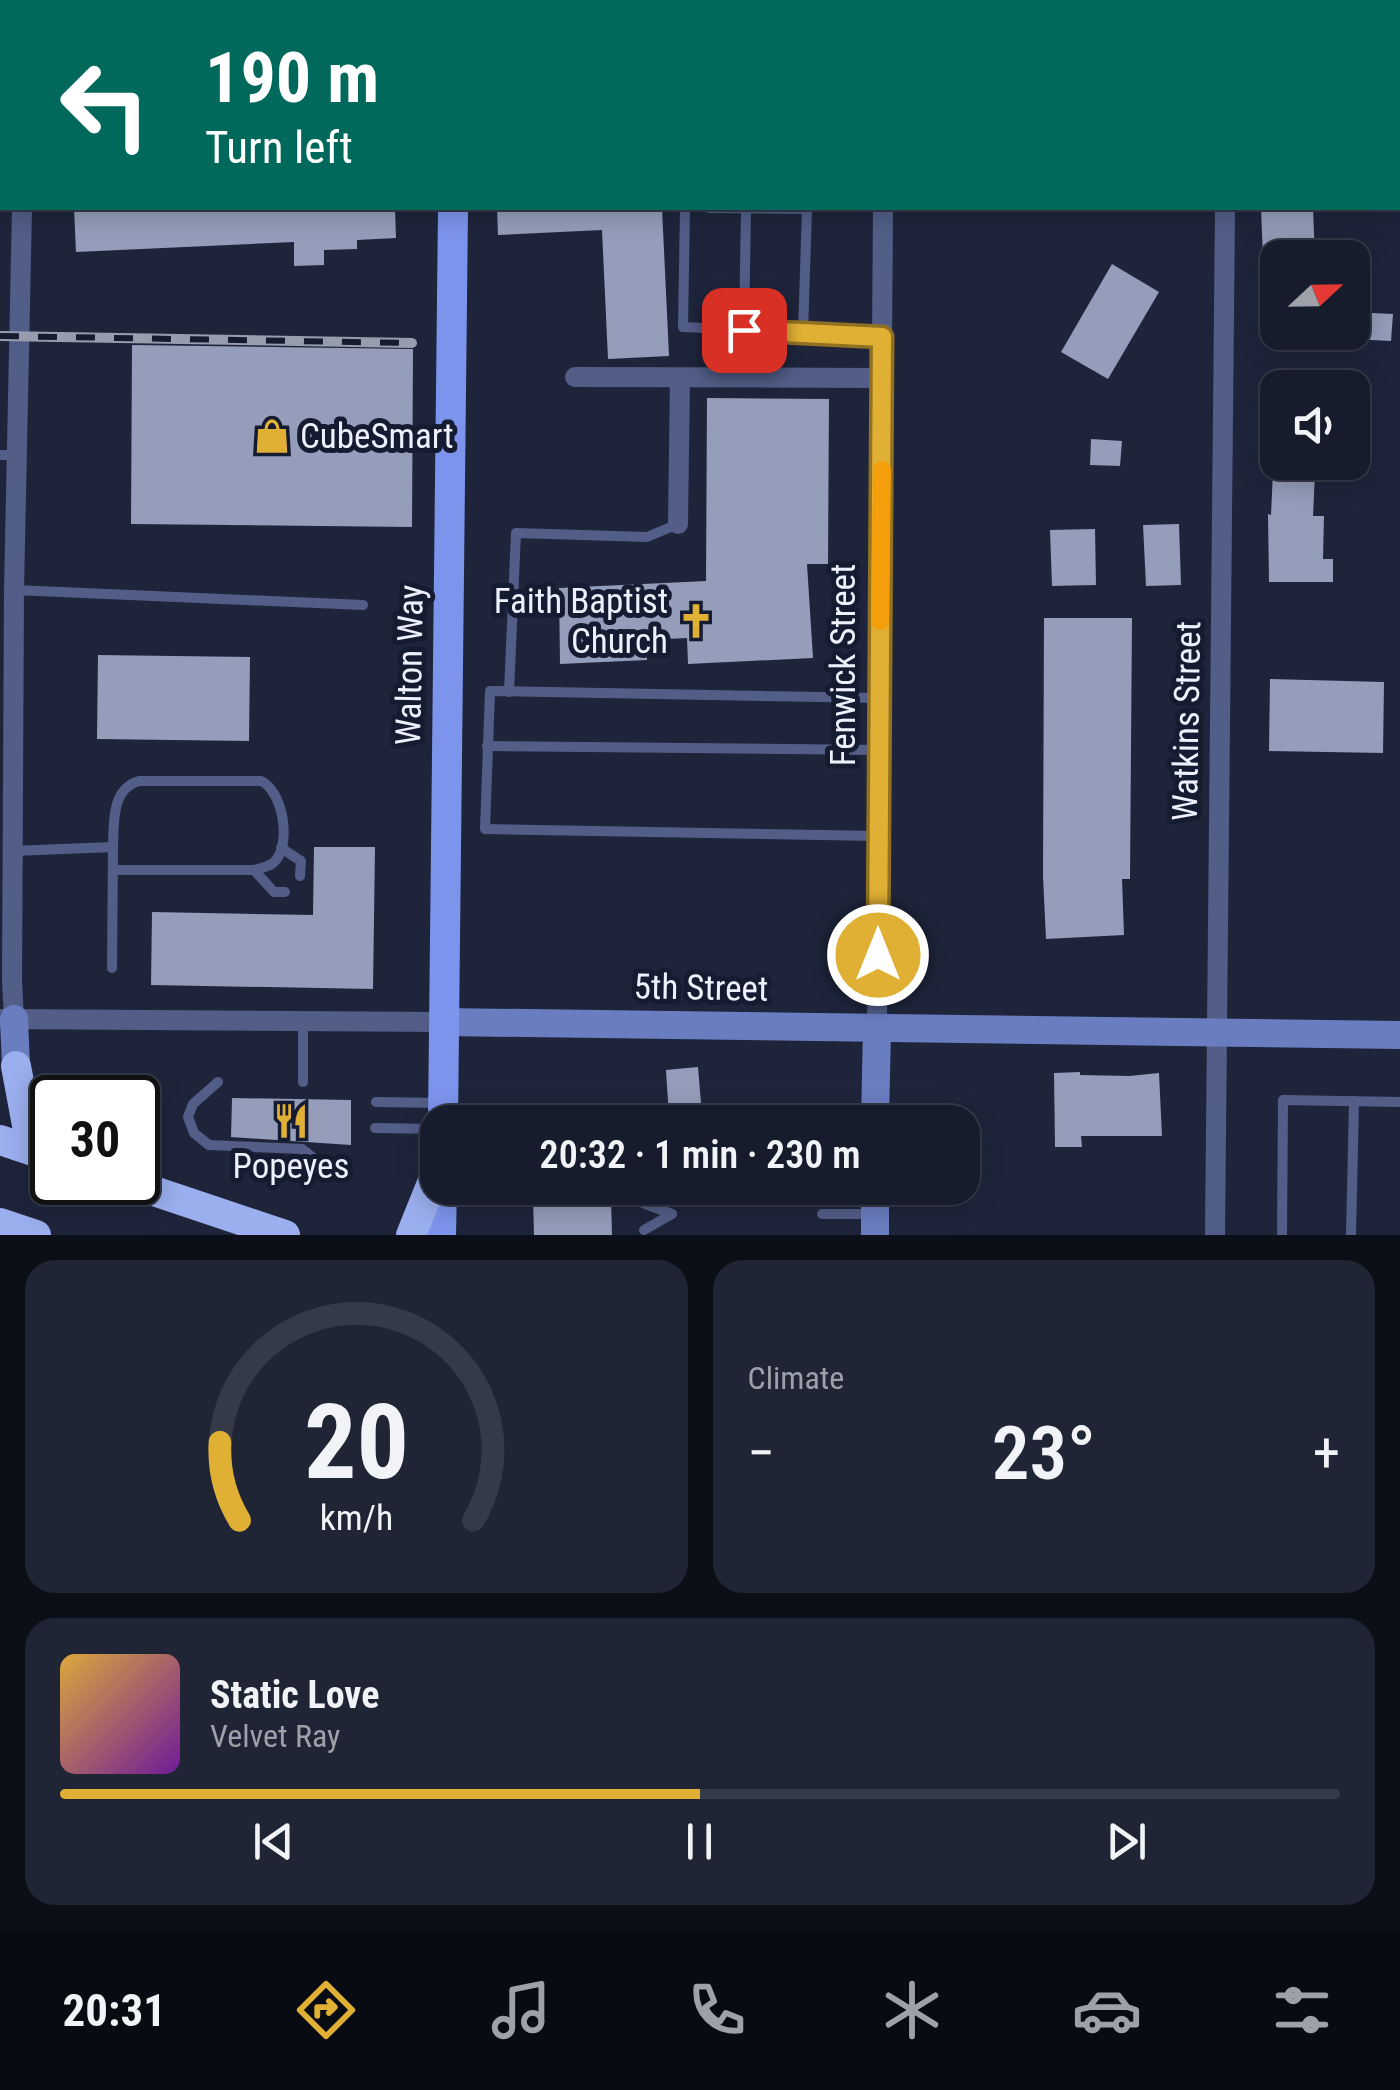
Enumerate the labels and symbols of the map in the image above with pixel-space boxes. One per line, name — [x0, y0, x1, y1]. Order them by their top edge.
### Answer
north arrow — [1260, 240, 1370, 350]
pin — [702, 288, 787, 373]
place label: CubeSmart — [300, 416, 454, 457]
shop icon: CubeSmart — [253, 417, 291, 455]
street label: Fenwick Street — [823, 564, 864, 766]
place label: Faith Baptist Church — [494, 581, 668, 662]
street label: Walton Way — [388, 584, 432, 746]
church icon: Faith Baptist Church — [677, 602, 715, 640]
street label: Watkins Street — [1165, 621, 1209, 821]
position arrow — [826, 903, 930, 1007]
street label: 5th Street — [633, 966, 769, 1010]
speed limit sign: 30 — [30, 1075, 160, 1205]
restaurant icon: Popeyes — [272, 1102, 310, 1140]
place label: Popeyes — [233, 1146, 349, 1187]

